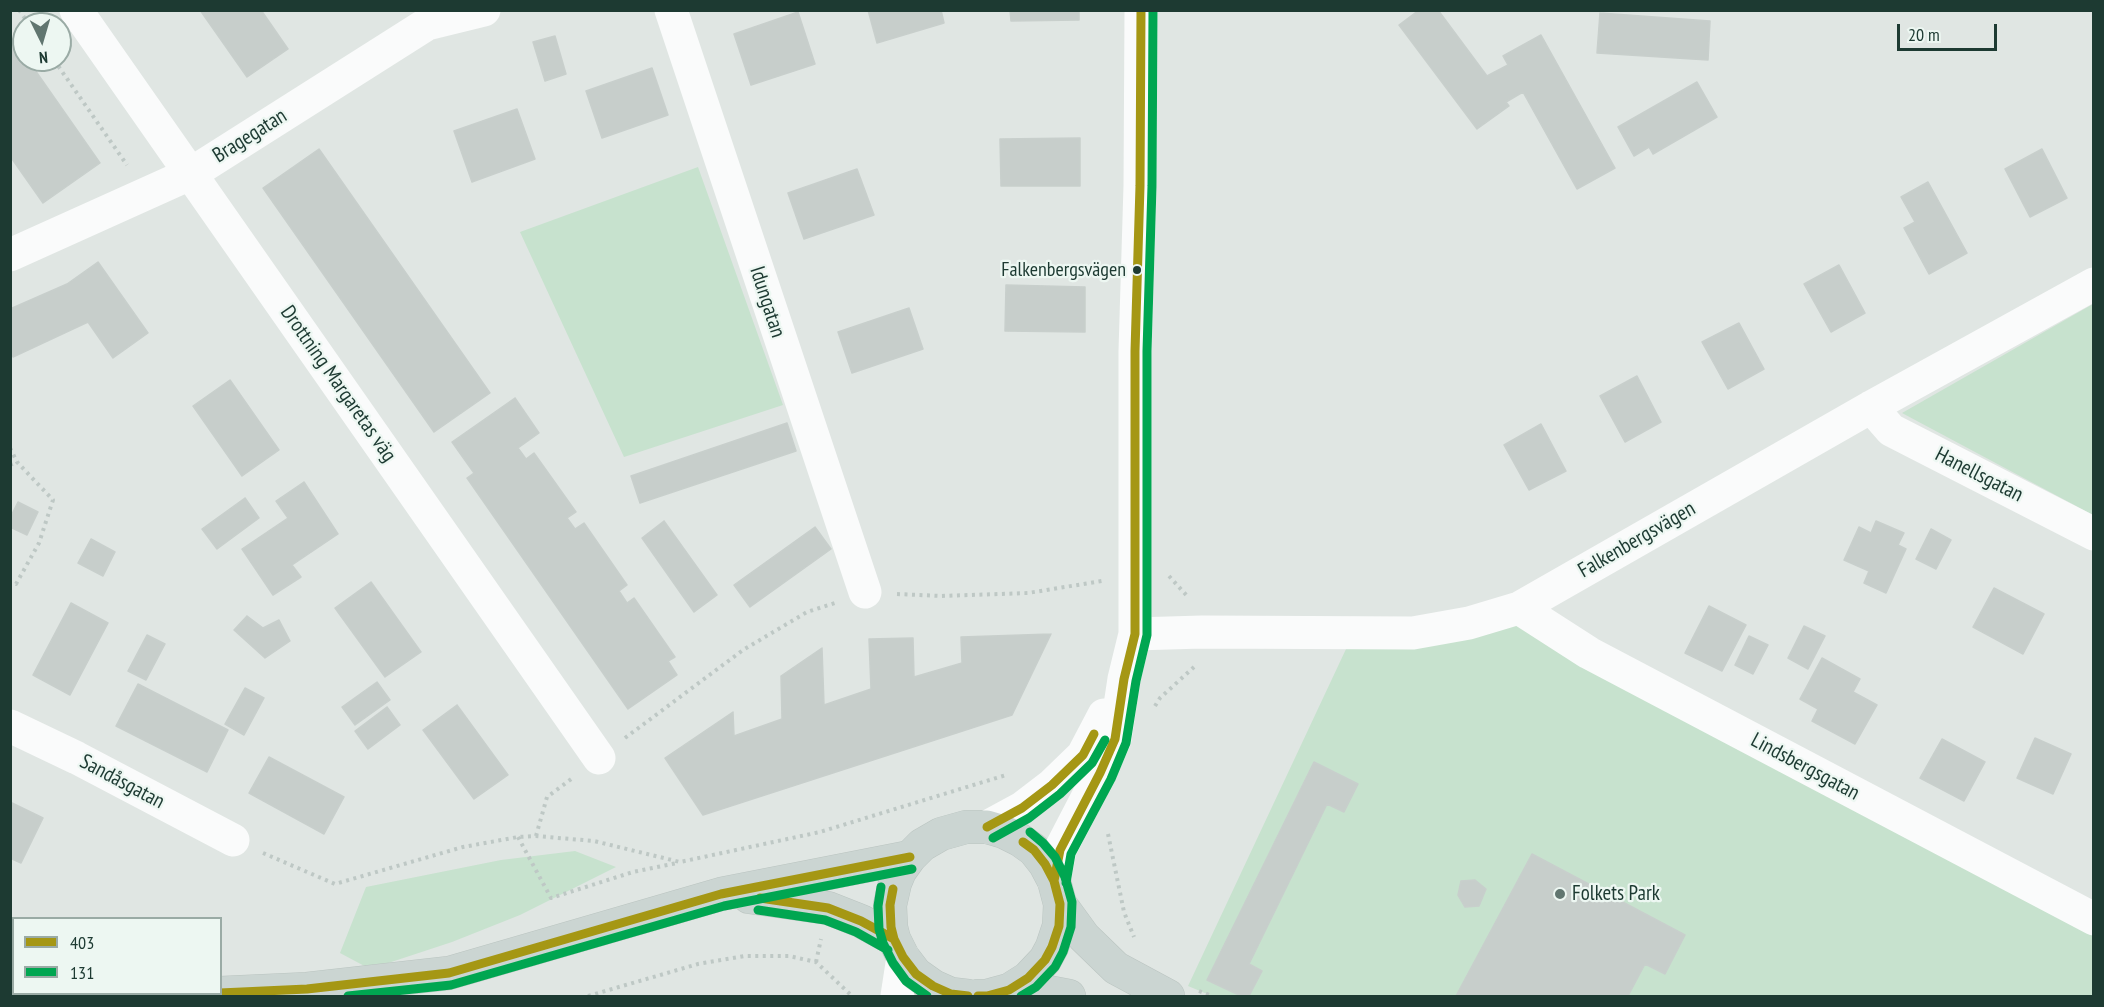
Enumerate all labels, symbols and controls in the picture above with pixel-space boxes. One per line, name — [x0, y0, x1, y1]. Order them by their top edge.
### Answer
north arrow — [12, 12, 72, 72]
scale bar — [1900, 12, 2000, 50]
text: 20 m — [1908, 23, 1940, 46]
text: N — [38, 48, 49, 68]
street label: Bragegatan — [208, 103, 292, 169]
place label: Falkenbergsvägen — [1001, 258, 1126, 282]
street label: Idungatan — [744, 263, 790, 341]
marker: Falkenbergsvägen — [1131, 264, 1143, 276]
street label: Drottning Margaretas väg — [275, 301, 401, 467]
street label: Hanellsgatan — [1931, 442, 2027, 508]
street label: Falkenbergsvägen — [1574, 496, 1700, 584]
street label: Lindsbergsgatan — [1746, 728, 1864, 806]
street label: Sandåsgatan — [75, 749, 169, 815]
place label: Folkets Park — [1572, 881, 1660, 907]
marker: Folkets Park — [1553, 887, 1567, 901]
legend — [12, 917, 222, 995]
text: 403 — [70, 931, 94, 954]
text: 131 — [70, 961, 94, 984]

